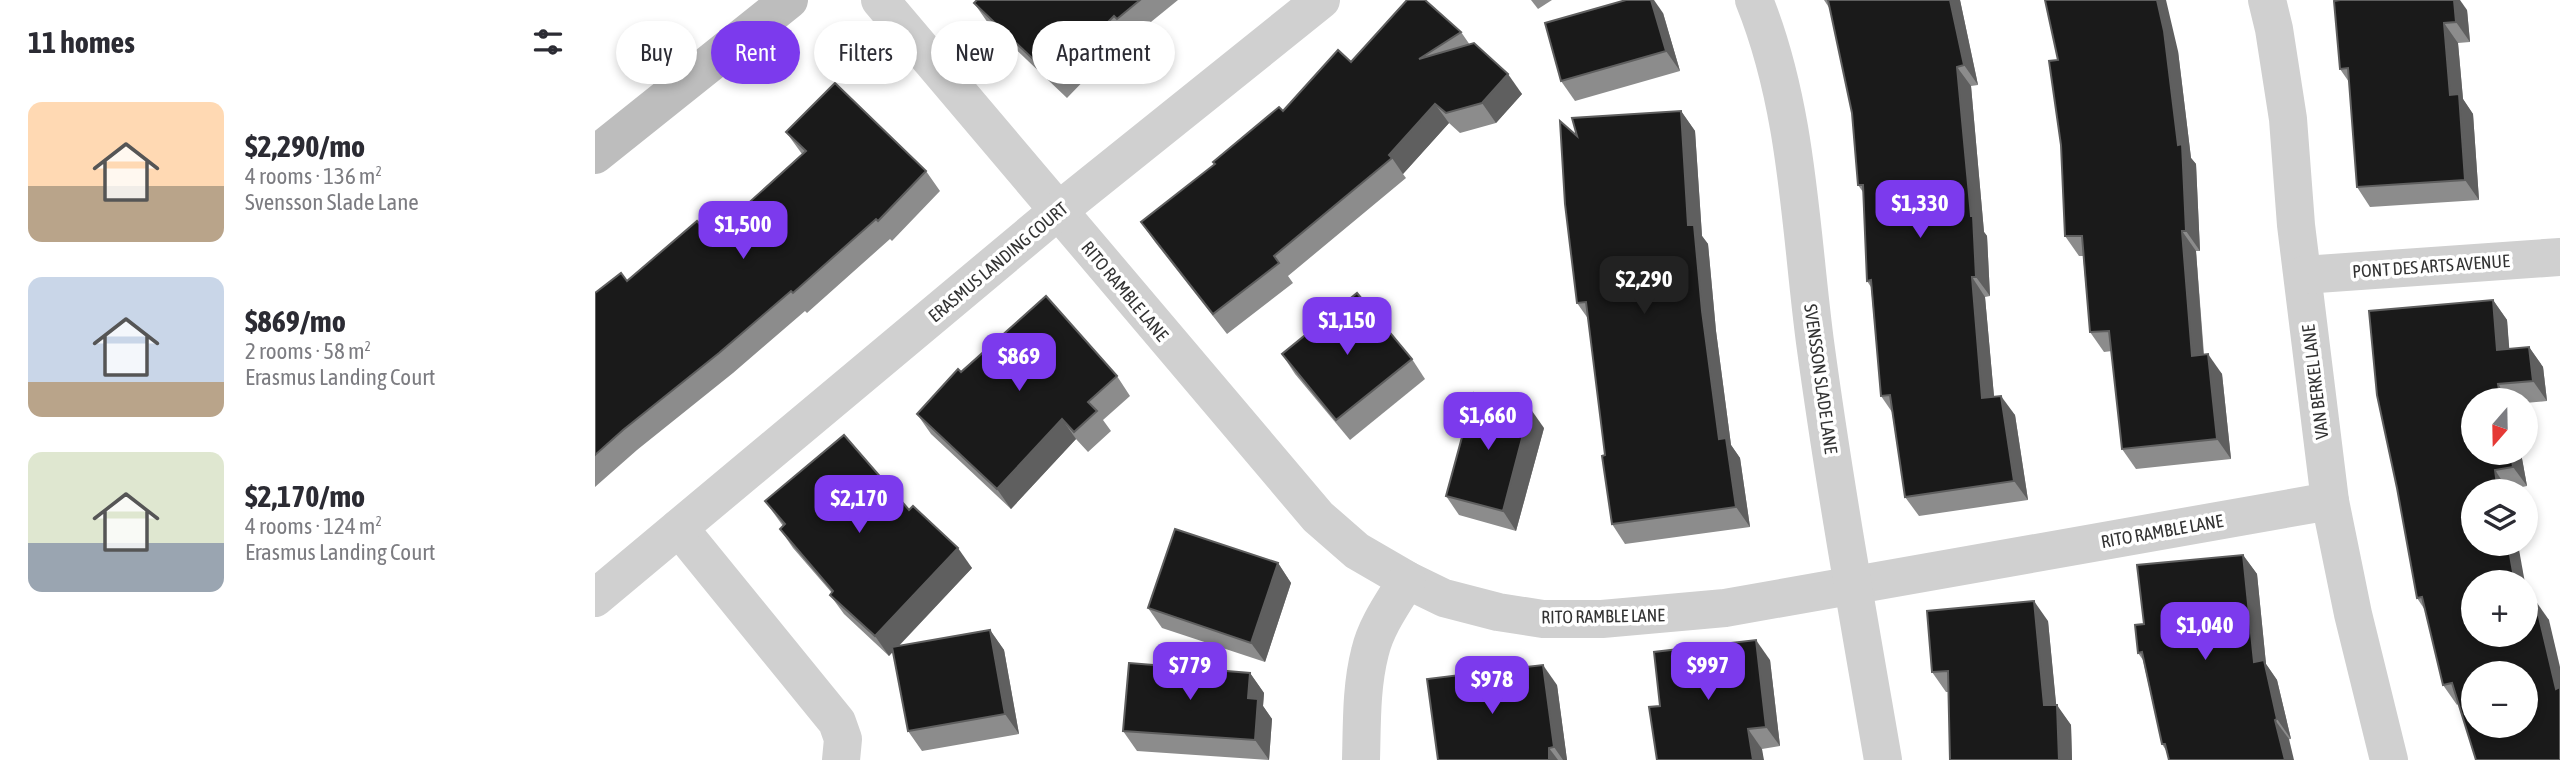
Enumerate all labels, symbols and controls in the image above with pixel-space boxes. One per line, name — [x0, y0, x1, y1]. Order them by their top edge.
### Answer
chip: Buy — [616, 21, 697, 84]
chip: Rent — [711, 21, 800, 84]
chip: Filters — [814, 21, 917, 84]
chip: New — [931, 21, 1018, 84]
chip: Apartment — [1032, 21, 1175, 84]
icon: filters — [529, 23, 567, 61]
text: 11 homes — [28, 25, 135, 59]
text: $2,290/mo — [245, 129, 365, 163]
icon: home — [84, 130, 168, 214]
text: 4 rooms · 136 m² — [245, 163, 382, 189]
pin: $1,330 — [1863, 180, 1977, 240]
text: Svensson Slade Lane — [245, 189, 419, 215]
text: $1,330 — [1892, 190, 1949, 216]
street label: ERASMUS LANDING COURT — [924, 198, 1072, 326]
pin: $1,500 — [686, 202, 800, 261]
text: $1,500 — [715, 211, 772, 237]
street label: RITO RAMBLE LANE — [1077, 237, 1173, 345]
street label: PONT DES ARTS AVENUE — [2352, 250, 2511, 282]
pin: $2,290 — [1587, 256, 1701, 316]
text: $2,290 — [1616, 266, 1673, 292]
pin: $1,150 — [1290, 298, 1404, 357]
street label: SVENSSON SLADE LANE — [1800, 303, 1842, 456]
text: $869/mo — [245, 304, 346, 338]
icon: home — [84, 305, 168, 389]
text: $1,150 — [1319, 307, 1376, 333]
street label: VAN BERKEL LANE — [2297, 323, 2332, 441]
pin: $869 — [978, 334, 1060, 393]
text: 2 rooms · 58 m² — [245, 338, 371, 364]
text: $869 — [998, 343, 1040, 369]
text: Erasmus Landing Court — [245, 364, 435, 390]
north arrow — [2461, 388, 2537, 466]
map controls — [2461, 388, 2538, 738]
pin: $1,660 — [1431, 392, 1545, 452]
text: $1,660 — [1460, 402, 1517, 428]
pin: $2,170 — [802, 476, 916, 535]
text: $2,170/mo — [245, 479, 365, 513]
button: layers — [2461, 479, 2538, 556]
icon: home — [84, 480, 168, 564]
text: $2,170 — [831, 485, 888, 511]
street label: RITO RAMBLE LANE — [2099, 510, 2225, 552]
text: 4 rooms · 124 m² — [245, 513, 382, 539]
text: Erasmus Landing Court — [245, 539, 435, 565]
button: + — [2461, 570, 2538, 647]
pin: $1,040 — [2148, 602, 2262, 662]
street label: RITO RAMBLE LANE — [1541, 604, 1665, 628]
text: $1,040 — [2177, 612, 2234, 638]
pin: $779 — [1149, 642, 1231, 702]
pin: $997 — [1667, 642, 1749, 702]
text: $779 — [1169, 652, 1211, 678]
text: $997 — [1687, 652, 1729, 678]
pin: $978 — [1451, 656, 1533, 716]
button: − — [2461, 661, 2538, 738]
text: $978 — [1471, 666, 1513, 692]

